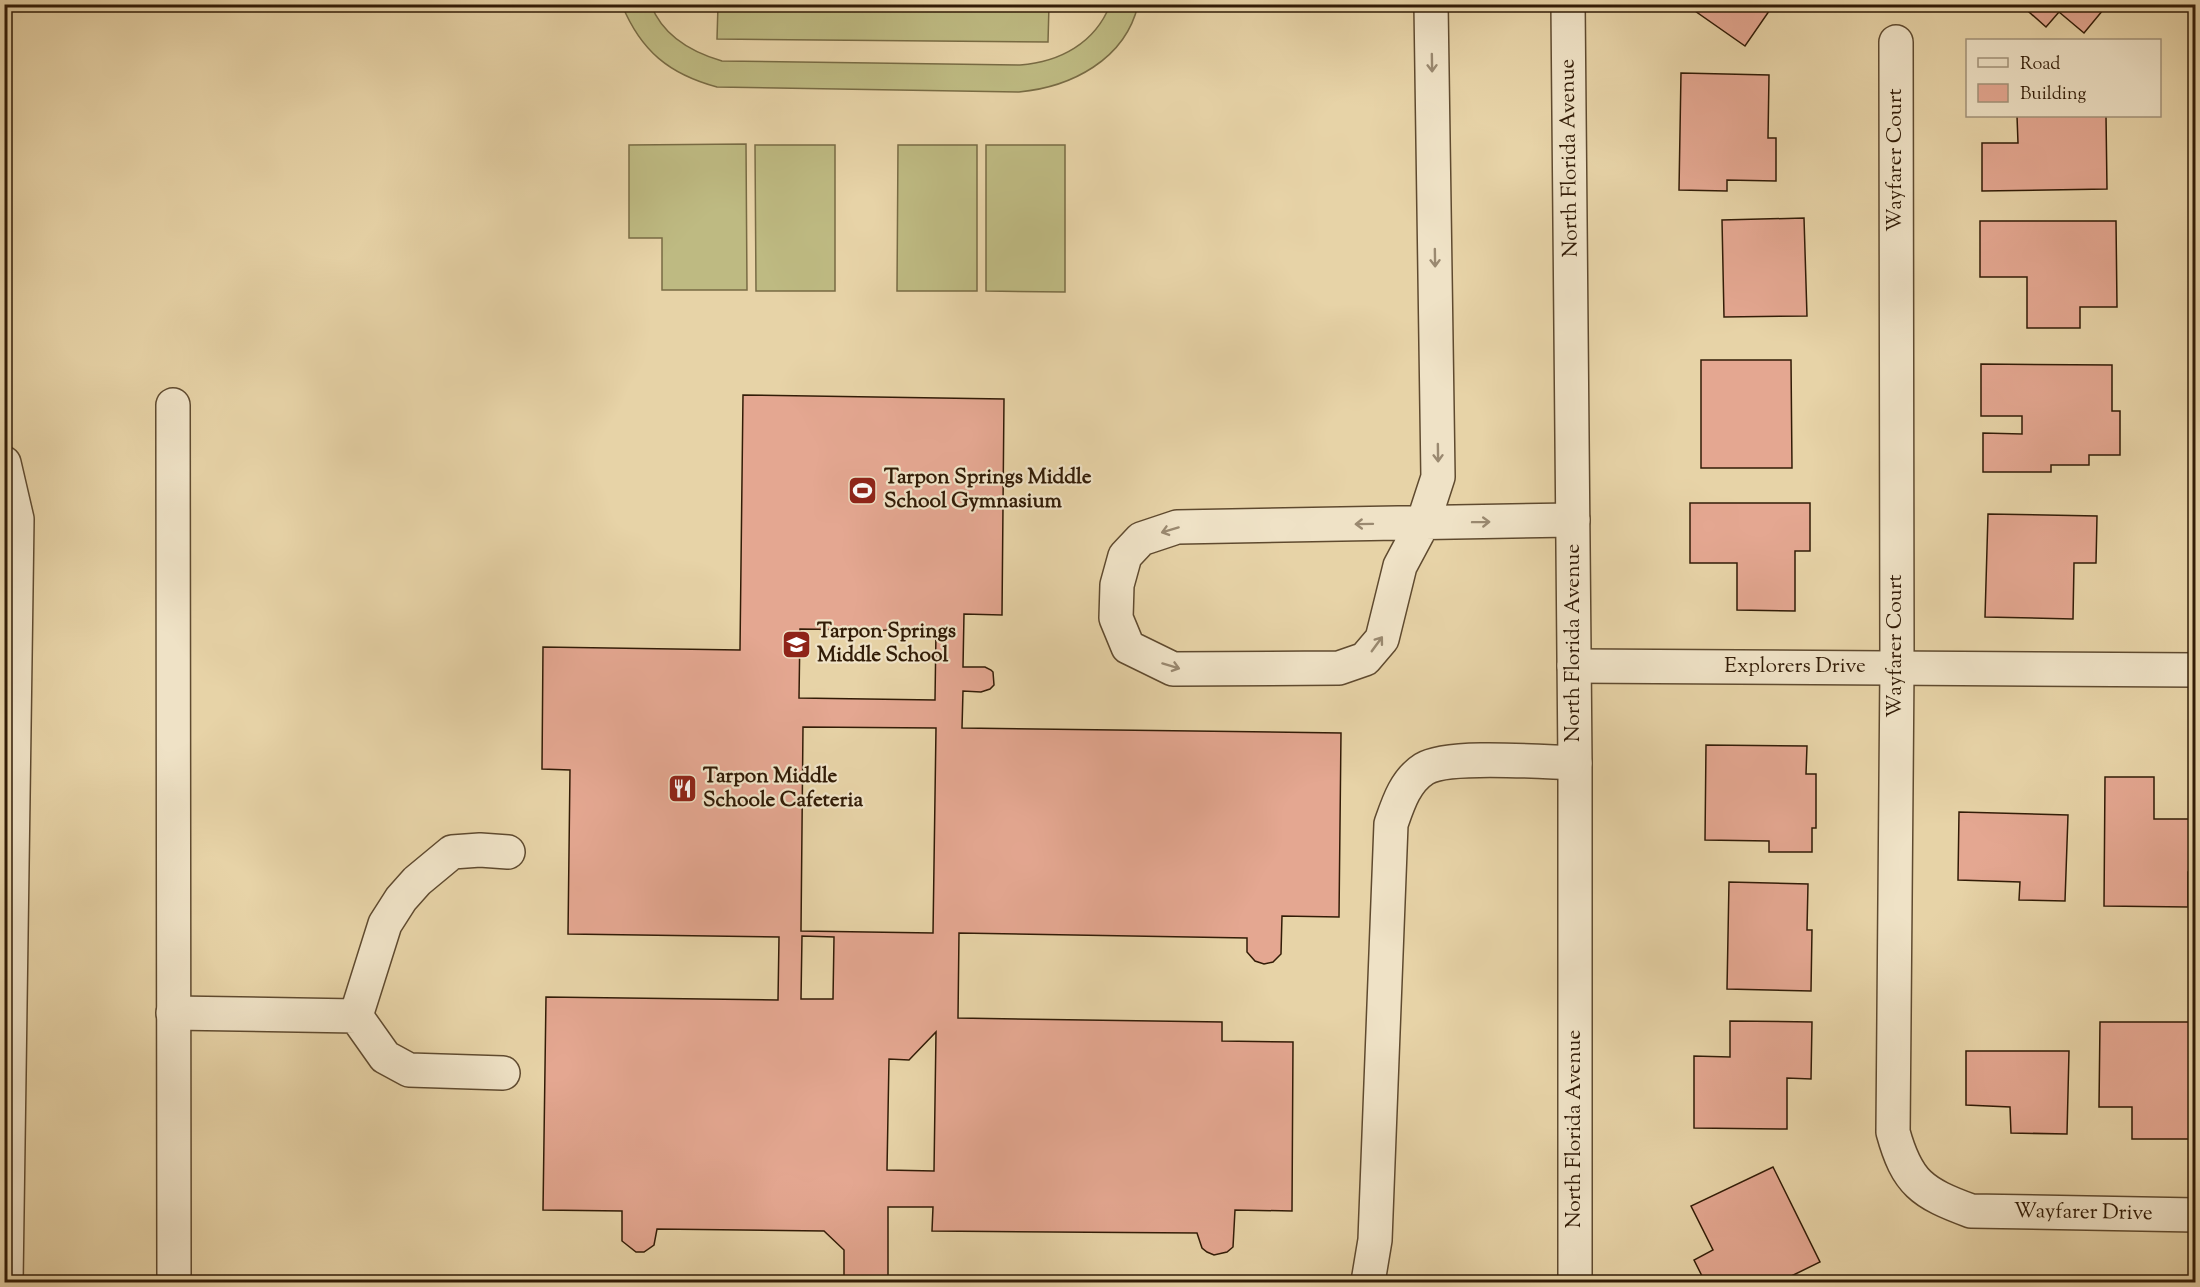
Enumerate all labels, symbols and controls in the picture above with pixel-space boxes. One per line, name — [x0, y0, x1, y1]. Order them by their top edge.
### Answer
legend — [1966, 39, 2161, 117]
one-way arrow — [1426, 52, 1438, 72]
text: Road — [2020, 52, 2060, 78]
street label: North Florida Avenue — [1553, 59, 1587, 257]
text: Building — [2020, 82, 2086, 108]
street label: Wayfarer Court — [1881, 88, 1911, 232]
one-way arrow — [1429, 247, 1441, 267]
one-way arrow — [1432, 442, 1443, 462]
place label: Tarpon Springs Middle School Gymnasium — [884, 463, 1092, 517]
sports icon: Tarpon Springs Middle School Gymnasium — [847, 474, 879, 506]
one-way arrow — [1471, 516, 1491, 528]
one-way arrow — [1355, 518, 1375, 530]
one-way arrow — [1161, 525, 1180, 536]
street label: North Florida Avenue — [1559, 544, 1589, 742]
street label: Wayfarer Court — [1881, 574, 1911, 718]
place label: Tarpon Springs Middle School — [817, 617, 956, 671]
school or university icon: Tarpon Springs Middle School — [780, 628, 812, 660]
one-way arrow — [1371, 636, 1383, 652]
street label: Explorers Drive — [1724, 652, 1866, 682]
one-way arrow — [1161, 661, 1180, 672]
place label: Tarpon Middle Schoole Cafeteria — [703, 762, 863, 816]
restaurant icon: Tarpon Middle Schoole Cafeteria — [666, 773, 698, 805]
street label: North Florida Avenue — [1560, 1030, 1590, 1228]
street label: Wayfarer Drive — [2013, 1197, 2153, 1229]

